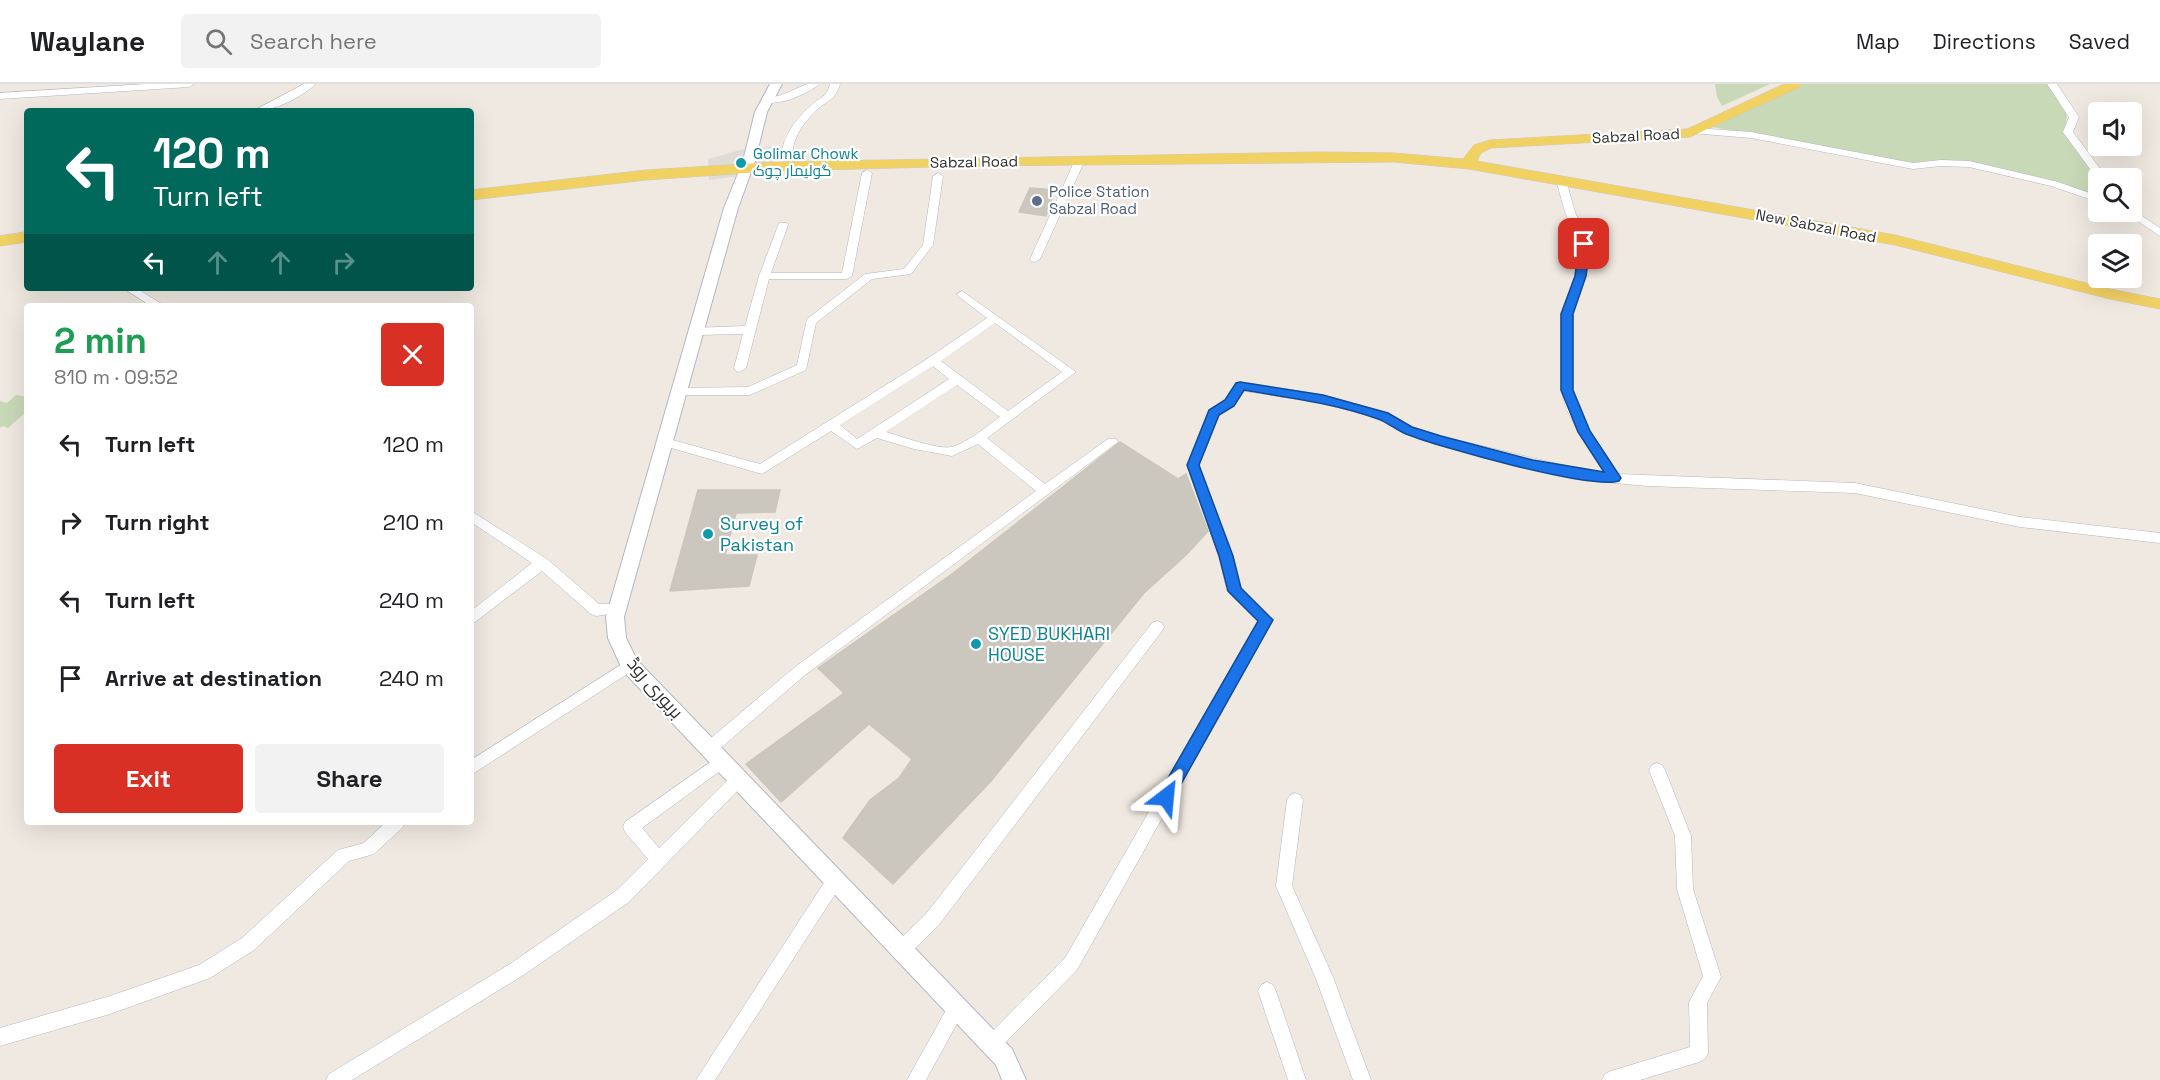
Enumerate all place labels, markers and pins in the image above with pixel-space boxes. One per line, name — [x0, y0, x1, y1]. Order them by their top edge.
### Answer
place label: Golimar Chowk گولیمار چوک — [753, 144, 859, 181]
marker: Golimar Chowk گولیمار چوک — [734, 156, 748, 170]
place label: Police Station Sabzal Road — [1049, 182, 1149, 218]
marker: Police Station Sabzal Road — [1030, 194, 1044, 208]
pin — [1558, 218, 1609, 269]
place label: Survey of Pakistan — [720, 512, 803, 556]
marker: Survey of Pakistan — [701, 527, 715, 541]
place label: SYED BUKHARI HOUSE — [988, 622, 1110, 666]
marker: SYED BUKHARI HOUSE — [969, 637, 983, 651]

